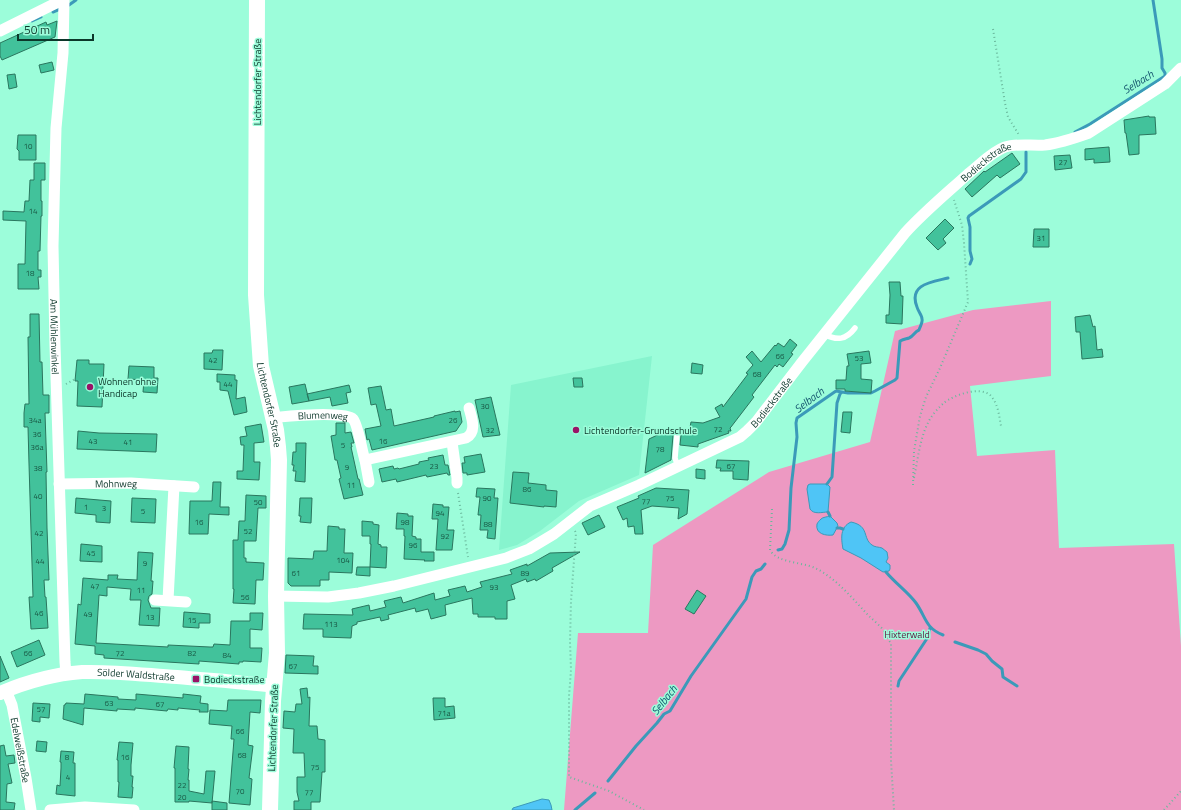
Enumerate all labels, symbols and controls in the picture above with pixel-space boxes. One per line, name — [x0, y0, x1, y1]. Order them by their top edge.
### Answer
scale bar — [18, 16, 93, 42]
text: 50 m — [24, 20, 50, 39]
street label: Lichtendorfer Straße — [250, 39, 265, 125]
water label: Selbach — [1119, 66, 1157, 98]
street label: Bodieckstraße — [957, 138, 1013, 185]
house number: 10 — [24, 140, 33, 152]
house number: 27 — [1059, 156, 1067, 168]
house number: 14 — [29, 205, 38, 217]
house number: 31 — [1037, 232, 1045, 244]
house number: 18 — [26, 267, 35, 279]
street label: Am Mühlenwinkel — [47, 299, 63, 375]
house number: 66 — [776, 350, 785, 362]
house number: 53 — [855, 352, 863, 364]
house number: 42 — [209, 354, 217, 366]
street label: Lichtendorfer Straße — [253, 362, 285, 448]
house number: 68 — [753, 368, 762, 380]
street label: Bodieckstraße — [747, 373, 796, 431]
place label: Wohnen ohne Handicap — [98, 374, 156, 401]
house number: 44 — [224, 378, 233, 390]
marker: Wohnen ohne Handicap — [85, 382, 95, 392]
water label: Selbach — [791, 383, 828, 417]
house number: 30 — [481, 400, 490, 412]
street label: Blumenweg — [297, 407, 349, 424]
house number: 34a — [29, 414, 41, 426]
house number: 26 — [449, 414, 458, 426]
place label: Lichtendorfer-Grundschule — [584, 423, 697, 438]
house number: 72 — [714, 423, 722, 435]
house number: 32 — [486, 424, 494, 436]
marker: Lichtendorfer-Grundschule — [571, 425, 581, 435]
house number: 36 — [33, 428, 42, 440]
house number: 43 — [89, 435, 97, 447]
house number: 16 — [379, 435, 388, 447]
house number: 41 — [124, 436, 132, 448]
house number: 5 — [341, 439, 346, 451]
house number: 36a — [31, 441, 43, 453]
house number: 78 — [656, 443, 665, 455]
house number: 23 — [430, 460, 438, 472]
house number: 67 — [727, 460, 735, 472]
house number: 9 — [345, 461, 350, 473]
house number: 38 — [34, 462, 43, 474]
street label: Mohnweg — [95, 475, 138, 491]
house number: 11 — [347, 479, 355, 491]
house number: 86 — [523, 483, 532, 495]
house number: 40 — [34, 490, 43, 502]
house number: 90 — [483, 492, 492, 504]
house number: 75 — [666, 492, 675, 504]
house number: 77 — [642, 495, 650, 507]
house number: 50 — [254, 496, 263, 508]
house number: 1 — [84, 501, 88, 513]
house number: 3 — [102, 502, 106, 514]
house number: 5 — [141, 505, 146, 517]
house number: 94 — [436, 507, 445, 519]
house number: 16 — [195, 516, 204, 528]
house number: 98 — [401, 516, 410, 528]
house number: 88 — [484, 518, 493, 530]
house number: 52 — [244, 525, 252, 537]
house number: 42 — [35, 527, 43, 539]
house number: 92 — [441, 530, 449, 542]
house number: 96 — [409, 539, 418, 551]
house number: 45 — [87, 547, 96, 559]
house number: 104 — [336, 554, 350, 566]
house number: 44 — [36, 555, 45, 567]
house number: 9 — [143, 557, 148, 569]
house number: 61 — [292, 567, 300, 579]
house number: 89 — [521, 567, 530, 579]
house number: 47 — [91, 580, 99, 592]
house number: 93 — [490, 581, 498, 593]
house number: 11 — [137, 584, 145, 596]
house number: 56 — [241, 591, 250, 603]
house number: 46 — [35, 607, 44, 619]
house number: 49 — [84, 608, 93, 620]
house number: 13 — [146, 611, 154, 623]
house number: 15 — [188, 614, 197, 626]
house number: 113 — [324, 618, 338, 630]
park label: Hixterwald — [884, 627, 930, 642]
house number: 66 — [24, 647, 33, 659]
house number: 72 — [116, 647, 124, 659]
house number: 82 — [188, 647, 196, 659]
house number: 84 — [223, 649, 232, 661]
house number: 67 — [289, 660, 297, 672]
street label: Sölder Waldstraße — [97, 664, 175, 684]
place label: Bodieckstraße — [204, 672, 265, 687]
marker: Bodieckstraße — [191, 674, 201, 684]
water label: Selbach — [647, 681, 681, 718]
street label: Lichtendorfer Straße — [264, 684, 282, 772]
house number: 63 — [105, 697, 113, 709]
house number: 67 — [156, 698, 164, 710]
house number: 57 — [37, 703, 45, 715]
house number: 71a — [438, 707, 450, 719]
street label: Edelweißstraße — [7, 716, 34, 784]
house number: 66 — [236, 725, 245, 737]
house number: 68 — [238, 749, 247, 761]
house number: 8 — [65, 751, 70, 763]
house number: 16 — [121, 751, 130, 763]
house number: 75 — [311, 761, 320, 773]
house number: 4 — [66, 771, 71, 783]
house number: 22 — [178, 779, 186, 791]
house number: 70 — [236, 785, 245, 797]
house number: 77 — [305, 786, 313, 798]
house number: 20 — [178, 791, 187, 803]

